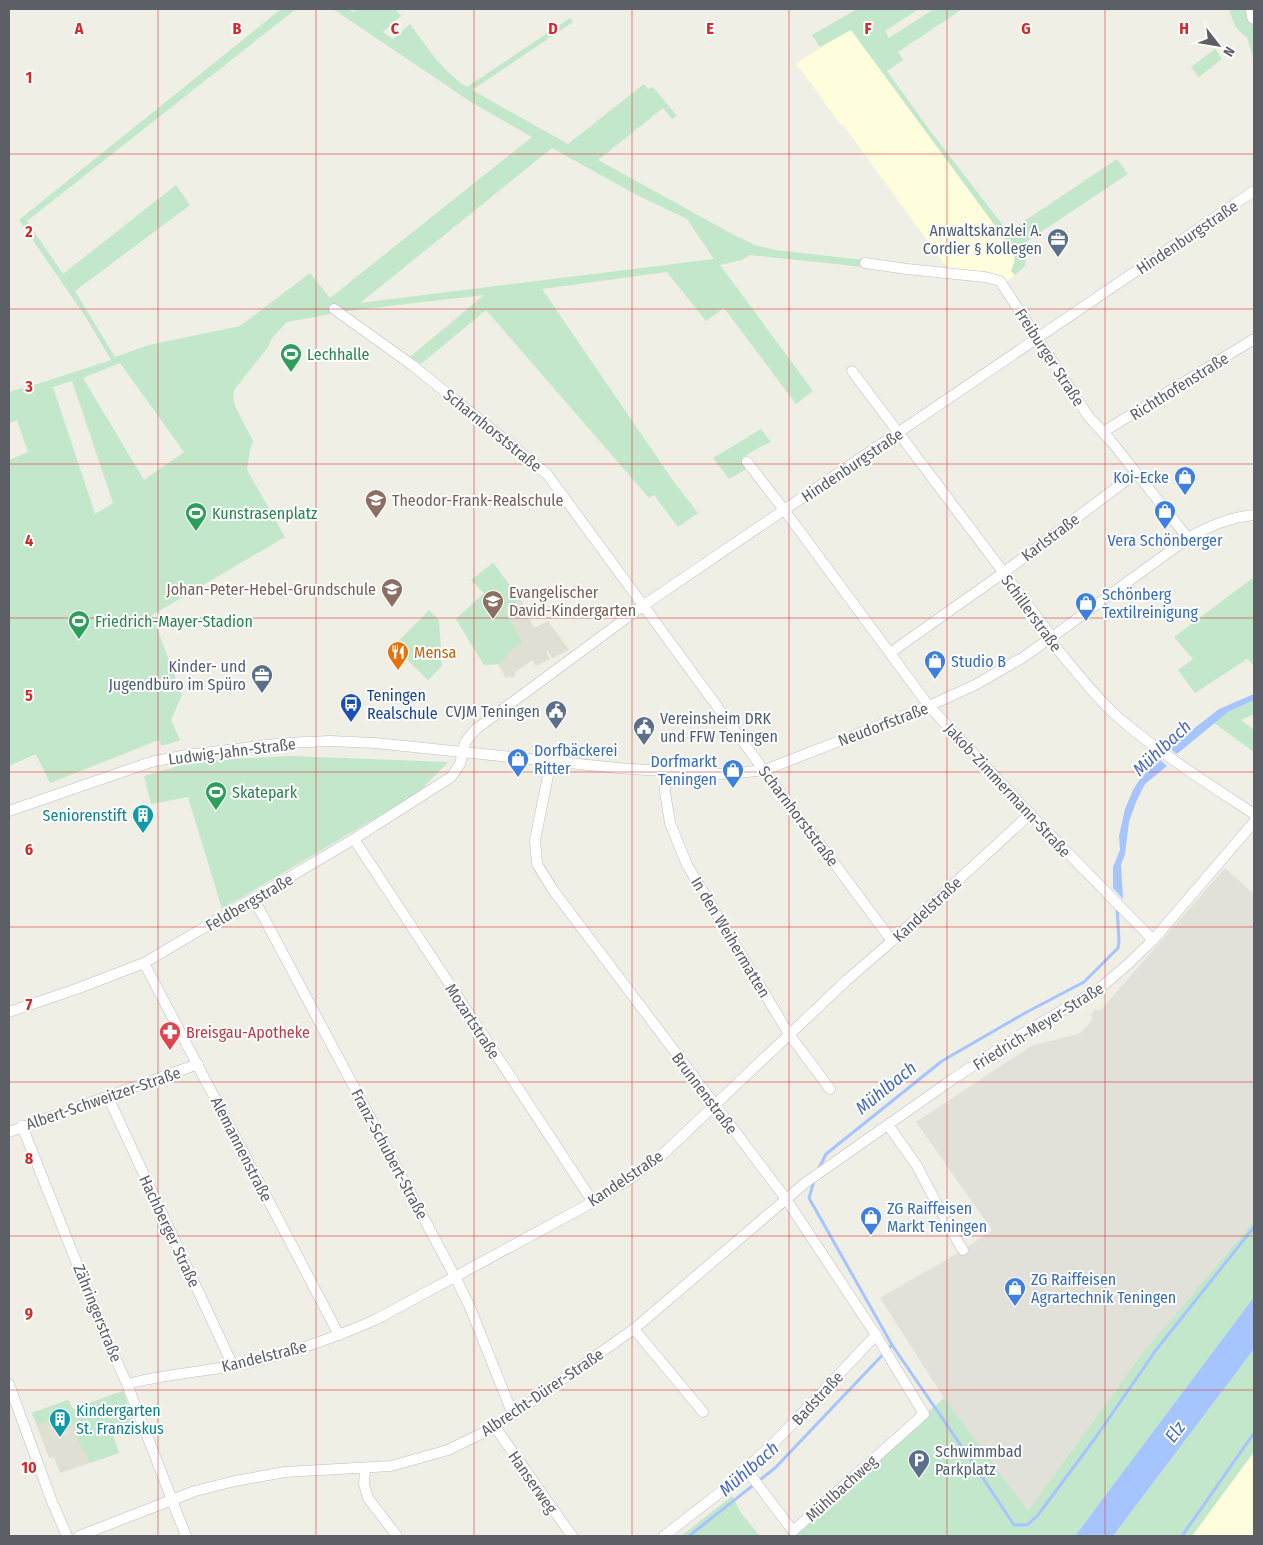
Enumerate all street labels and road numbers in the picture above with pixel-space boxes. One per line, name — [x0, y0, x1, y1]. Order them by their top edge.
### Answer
street label: Hindenburgstraße — [1133, 196, 1242, 278]
street label: Freiburger Straße — [1011, 305, 1088, 410]
street label: Richthofenstraße — [1126, 348, 1232, 424]
street label: Scharnhorststraße — [440, 385, 546, 476]
street label: Hindenburgstraße — [798, 424, 907, 506]
street label: Karlstraße — [1018, 509, 1083, 565]
street label: Schillerstraße — [997, 571, 1066, 655]
street label: Neudorfstraße — [835, 699, 931, 750]
street label: Jakob-Zimmermann-Straße — [941, 719, 1075, 861]
street label: Ludwig-Jahn-Straße — [167, 734, 297, 769]
street label: Scharnhorststraße — [755, 762, 843, 870]
street label: Feldbergstraße — [202, 870, 296, 935]
street label: In den Weihermatten — [687, 873, 774, 1001]
street label: Kandelstraße — [889, 873, 966, 946]
street label: Friedrich-Meyer-Straße — [969, 978, 1107, 1074]
street label: Mozartstraße — [441, 980, 504, 1063]
street label: Brunnenstraße — [668, 1049, 742, 1138]
street label: Albert-Schweitzer-Straße — [23, 1063, 183, 1134]
street label: Franz-Schubert-Straße — [347, 1086, 432, 1223]
street label: Alemannenstraße — [207, 1094, 276, 1205]
street label: Kandelstraße — [584, 1146, 667, 1211]
street label: Hachberger Straße — [135, 1172, 204, 1290]
street label: Zähringerstraße — [69, 1262, 126, 1365]
street label: Kandelstraße — [220, 1337, 309, 1376]
street label: Albrecht-Dürer-Straße — [477, 1344, 607, 1440]
street label: Badstraße — [788, 1367, 847, 1429]
street label: Hanserweg — [504, 1447, 561, 1518]
street label: Mühlbachweg — [802, 1451, 881, 1525]

